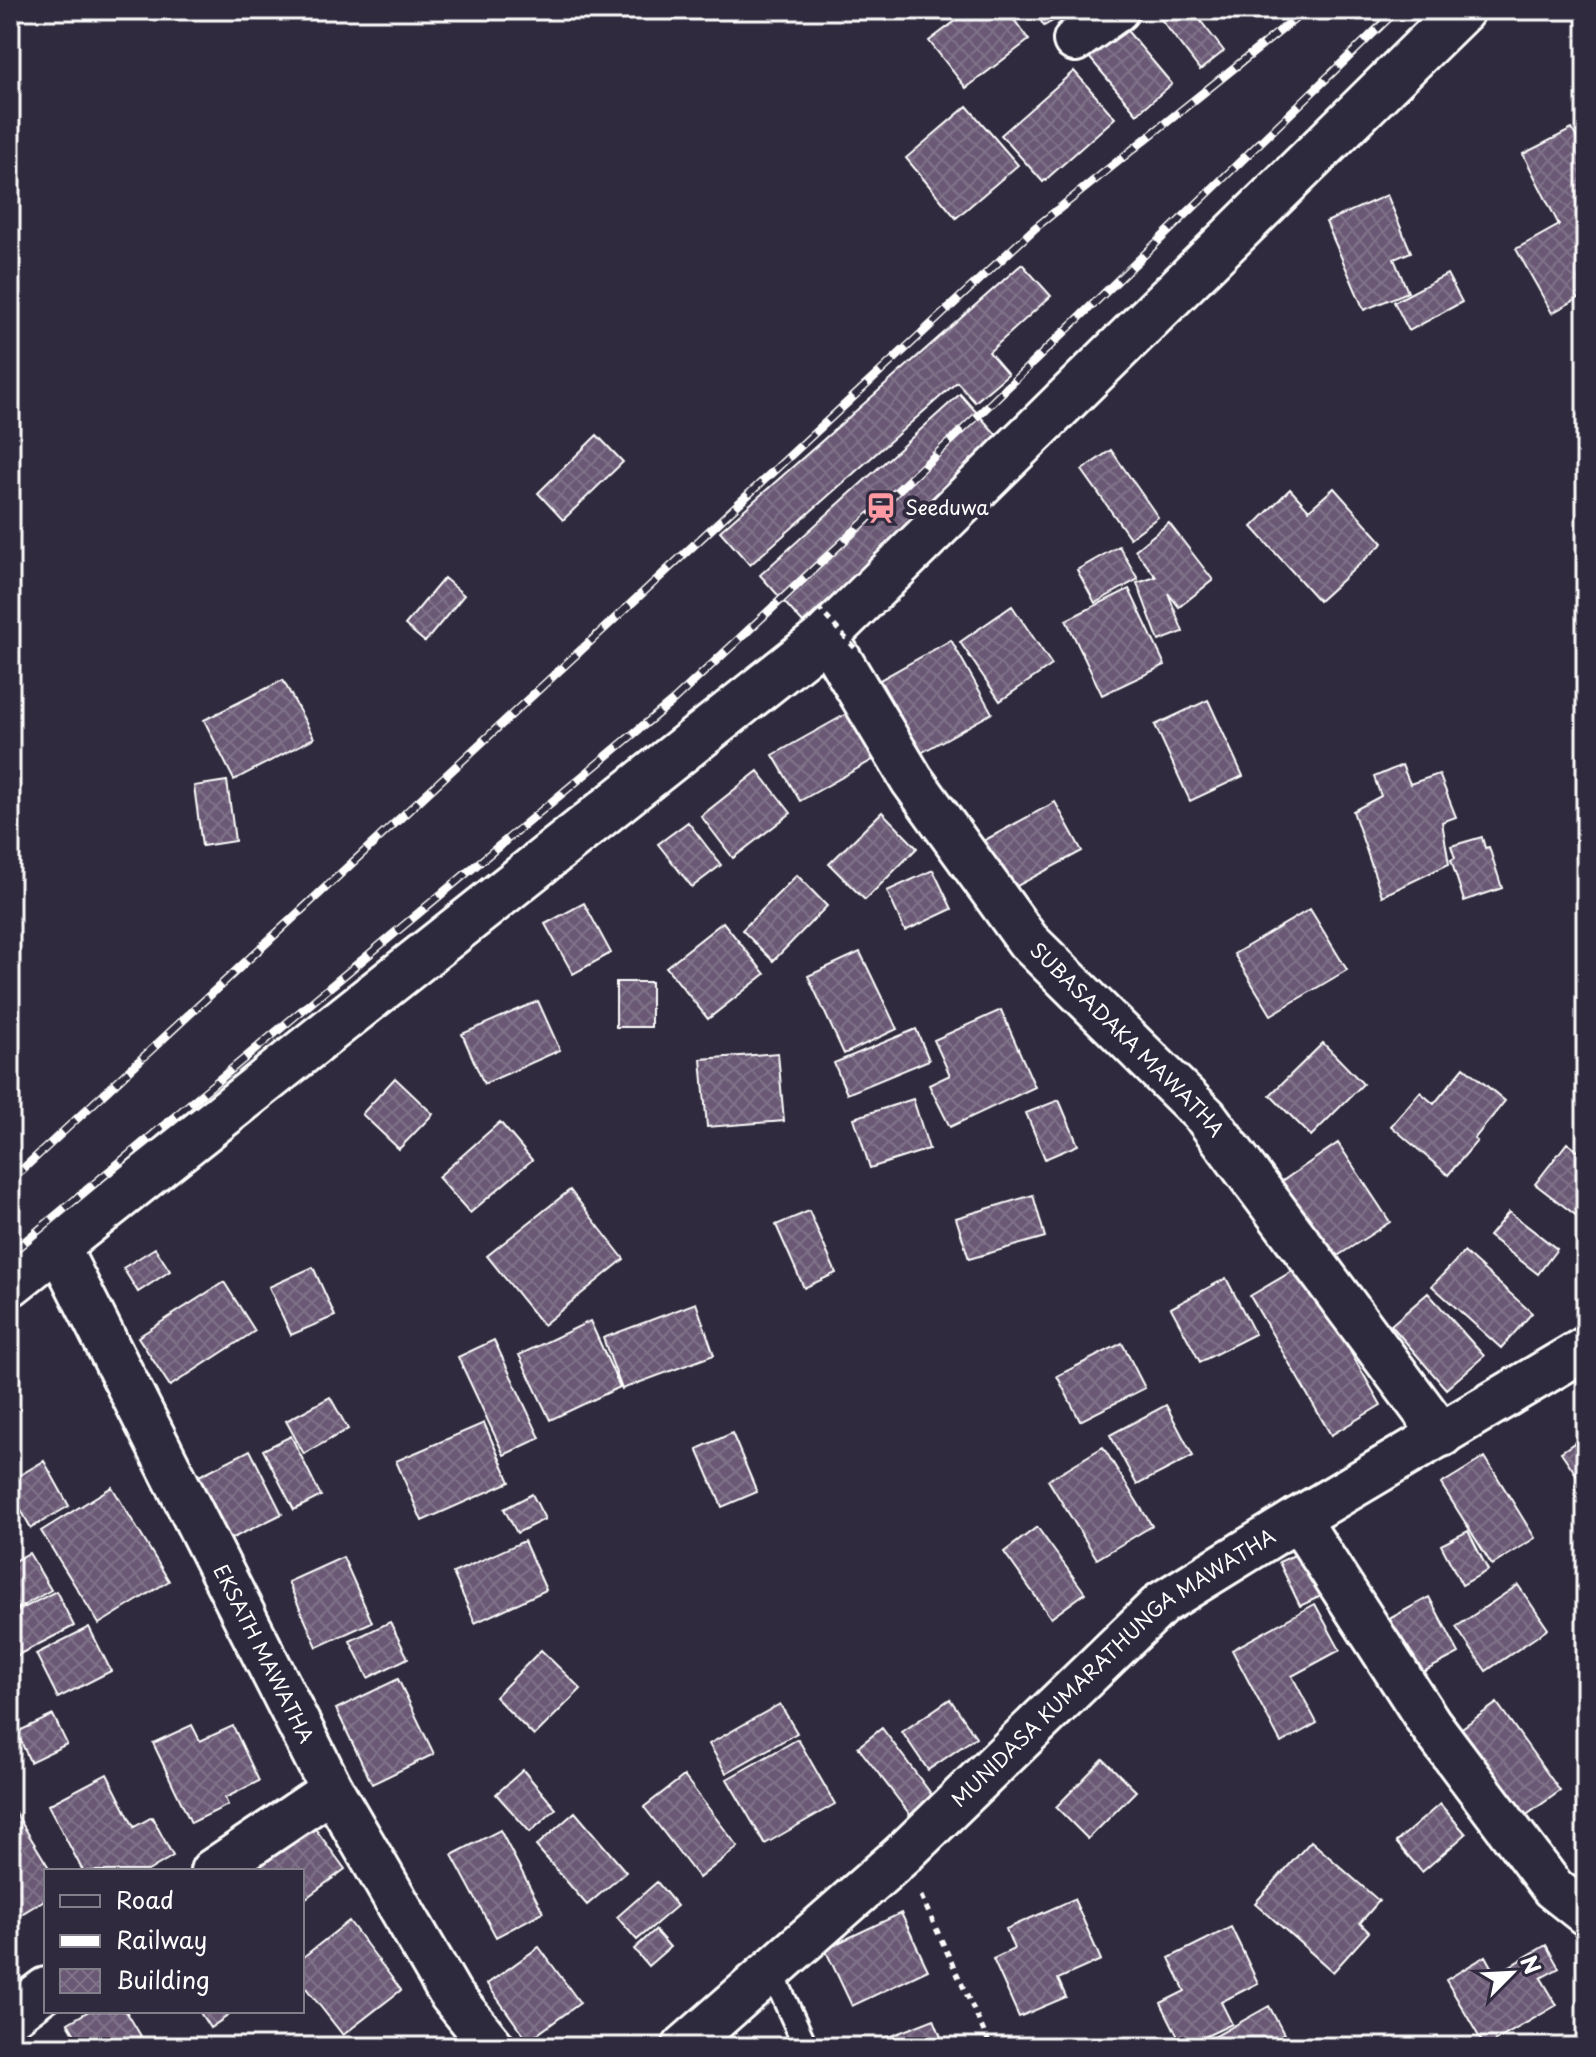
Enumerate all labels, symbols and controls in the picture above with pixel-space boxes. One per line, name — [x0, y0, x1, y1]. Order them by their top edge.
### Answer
station icon: Seeduwa — [864, 491, 898, 525]
place label: Seeduwa — [905, 492, 989, 522]
street label: SUBASADAKA MAWATHA — [1023, 935, 1232, 1143]
street label: MUNIDASA KUMARATHUNGA MAWATHA — [944, 1521, 1281, 1814]
street label: EKSATH MAWATHA — [207, 1559, 322, 1748]
legend — [44, 1869, 304, 2013]
text: Road — [116, 1881, 174, 1917]
text: Railway — [116, 1921, 207, 1957]
north arrow — [1472, 1933, 1552, 2013]
text: N — [1513, 1950, 1550, 1979]
text: Building — [116, 1961, 210, 1997]

